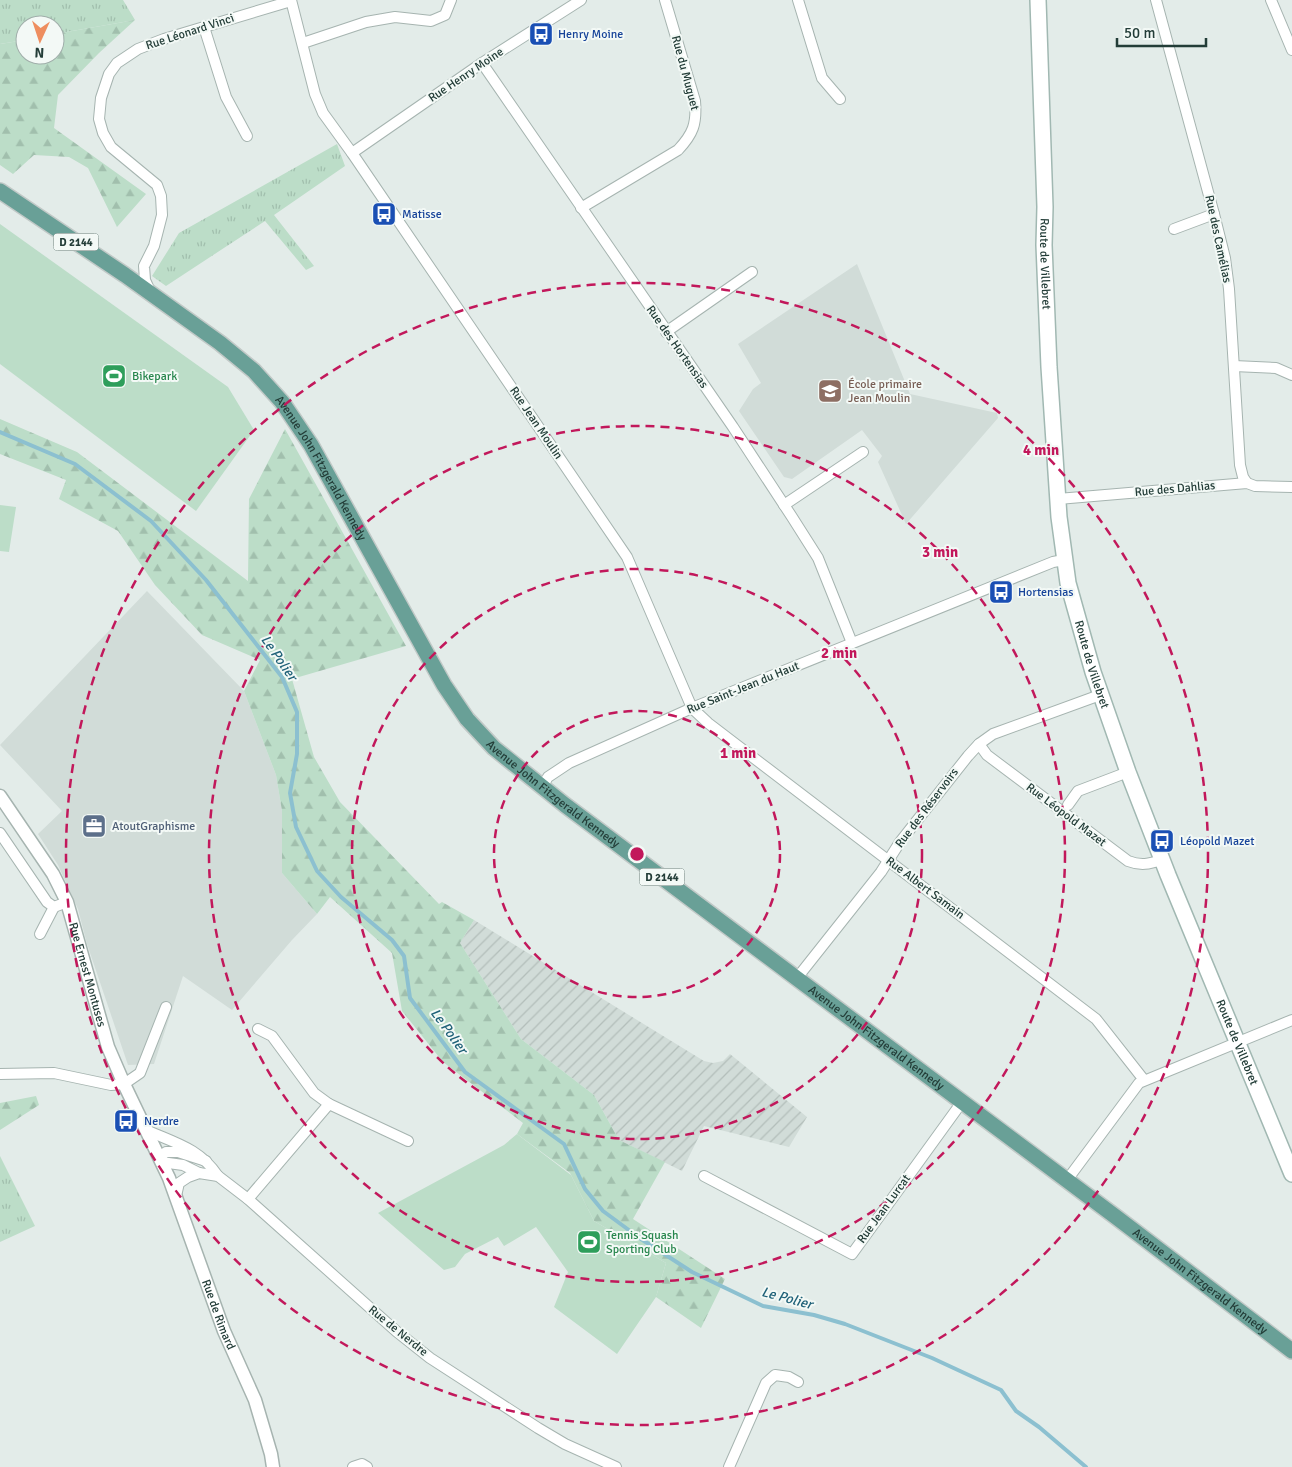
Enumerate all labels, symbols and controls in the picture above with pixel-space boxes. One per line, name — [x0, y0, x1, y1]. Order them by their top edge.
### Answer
street label: Rue Léonard Vinci — [144, 11, 236, 53]
north arrow — [15, 15, 65, 65]
scale bar — [1117, 15, 1206, 47]
bus stop icon: Henry Moine — [528, 21, 554, 47]
text: 50 m — [1124, 24, 1155, 42]
place label: Henry Moine — [558, 27, 623, 42]
street label: Rue du Muguet — [668, 34, 702, 112]
text: N — [34, 44, 45, 61]
street label: Rue Henry Moine — [426, 44, 506, 106]
street label: Rue des Camélias — [1201, 194, 1235, 284]
bus stop icon: Matisse — [371, 201, 397, 227]
place label: Matisse — [402, 207, 442, 222]
street label: Route de Villebret — [1036, 218, 1054, 310]
road number: D 2144 — [54, 233, 98, 250]
street label: Rue des Hortensias — [643, 303, 711, 391]
sports icon: Bikepark — [101, 363, 127, 389]
place label: Bikepark — [132, 369, 177, 384]
place label: École primaire Jean Moulin — [848, 377, 922, 406]
school or university icon: École primaire Jean Moulin — [817, 378, 843, 404]
street label: Rue Jean Moulin — [506, 384, 566, 462]
street label: Avenue John Fitzgerald Kennedy — [272, 392, 370, 543]
text: 4 min — [1023, 441, 1059, 459]
street label: Rue des Dahlias — [1134, 478, 1216, 500]
text: 3 min — [922, 543, 958, 561]
bus stop icon: Hortensias — [988, 579, 1014, 605]
place label: Hortensias — [1018, 585, 1074, 600]
street label: Route de Villebret — [1071, 619, 1113, 710]
water label: Le Polier — [257, 632, 302, 686]
text: 2 min — [821, 644, 857, 662]
street label: Rue Saint-Jean du Haut — [685, 659, 801, 717]
street label: Avenue John Fitzgerald Kennedy — [483, 737, 623, 851]
text: 1 min — [720, 744, 756, 762]
street label: Rue des Réservoirs — [892, 765, 962, 851]
street label: Rue Léopold Mazet — [1023, 780, 1109, 850]
office icon: AtoutGraphisme — [81, 813, 107, 839]
place label: AtoutGraphisme — [112, 819, 195, 834]
bus stop icon: Léopold Mazet — [1149, 828, 1175, 854]
place label: Léopold Mazet — [1180, 834, 1254, 849]
centre of rings — [628, 845, 646, 863]
street label: Rue Albert Samain — [883, 853, 967, 923]
road number: D 2144 — [640, 869, 684, 886]
street label: Rue Ernest Montuses — [66, 921, 109, 1028]
street label: Avenue John Fitzgerald Kennedy — [805, 982, 948, 1094]
street label: Route de Villebret — [1213, 997, 1262, 1087]
water label: Le Polier — [427, 1005, 472, 1058]
bus stop icon: Nerdre — [113, 1108, 139, 1134]
place label: Nerdre — [144, 1114, 179, 1129]
street label: Rue Jean Lurcat — [854, 1172, 914, 1246]
street label: Avenue John Fitzgerald Kennedy — [1130, 1225, 1271, 1338]
place label: Tennis Squash Sporting Club — [606, 1228, 679, 1257]
sports icon: Tennis Squash Sporting Club — [576, 1229, 602, 1255]
street label: Rue de Rimard — [199, 1277, 239, 1352]
water label: Le Polier — [760, 1283, 816, 1313]
street label: Rue de Nerdre — [365, 1302, 431, 1360]

